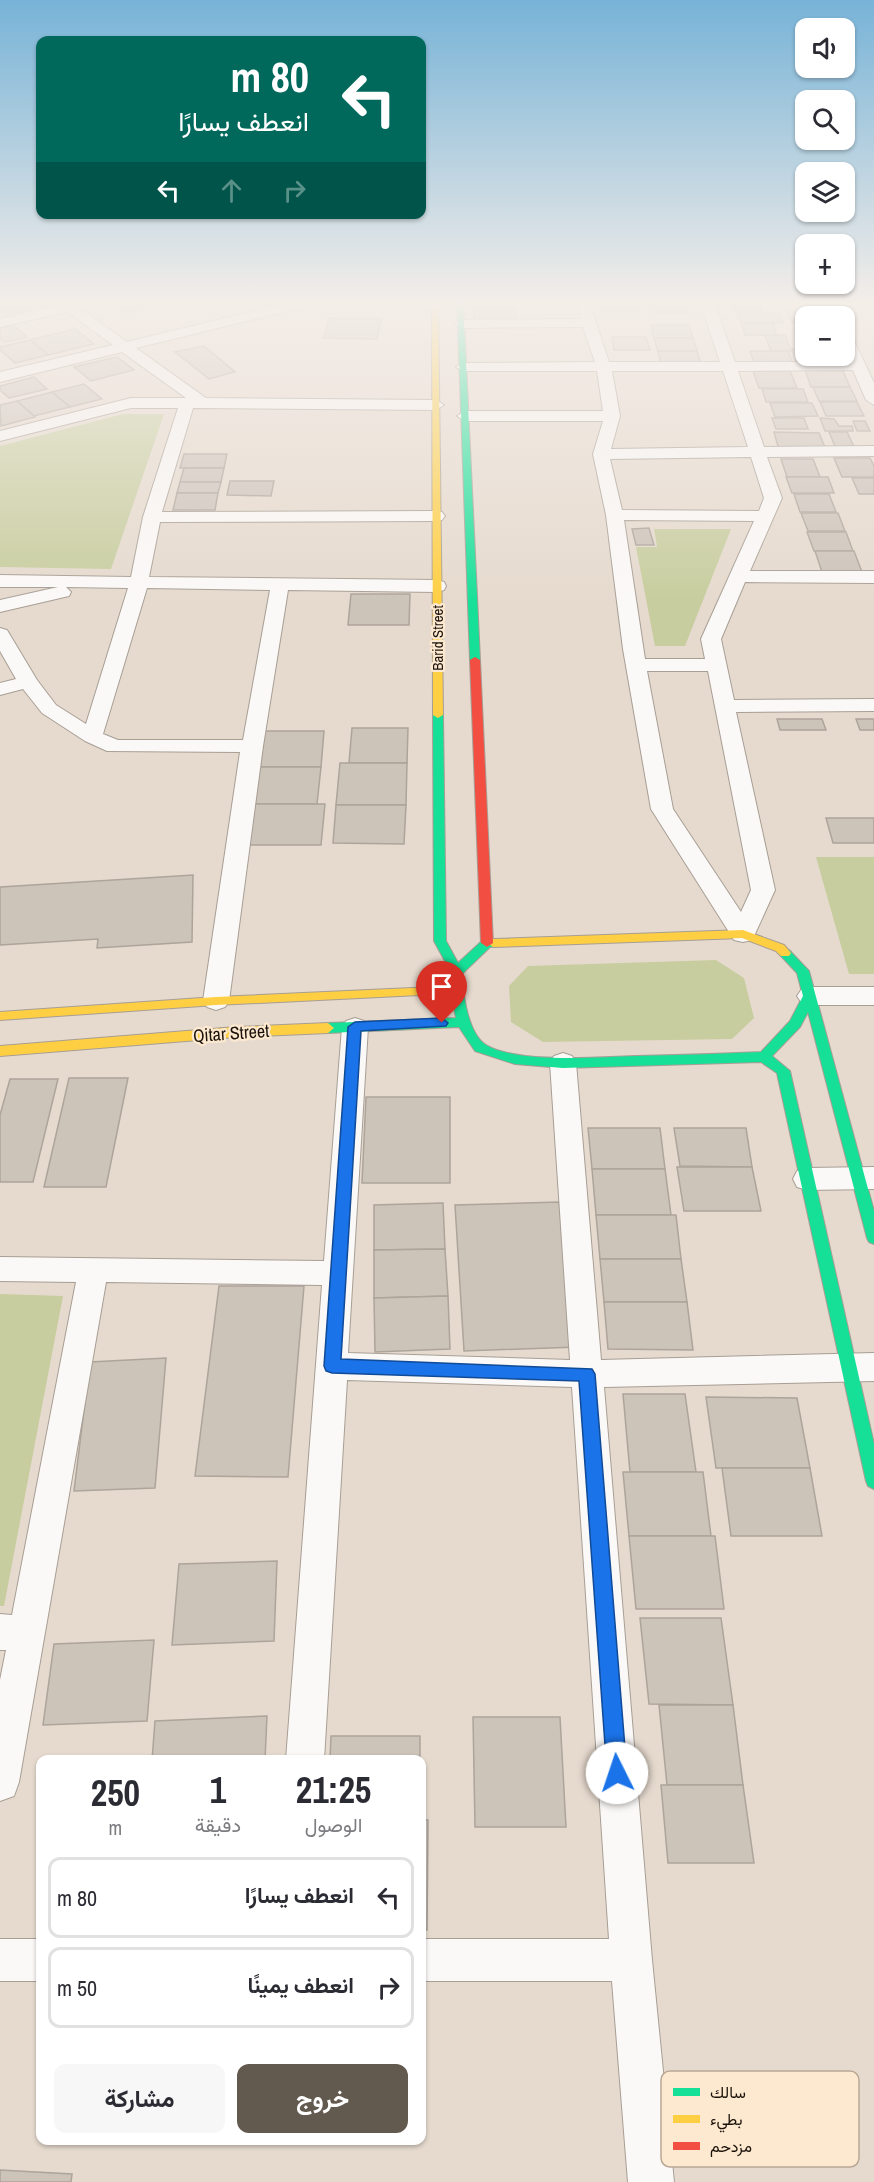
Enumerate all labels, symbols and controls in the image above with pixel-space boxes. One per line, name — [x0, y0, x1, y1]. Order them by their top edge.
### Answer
map controls — [795, 18, 855, 366]
button: sound — [795, 18, 855, 78]
text: 80 m — [230, 49, 309, 105]
icon: left — [330, 60, 408, 138]
button: search — [795, 90, 855, 150]
text: انعطف يسارًا — [178, 103, 309, 139]
button: layers — [795, 162, 855, 222]
icon: left — [152, 174, 185, 207]
icon: ahead — [215, 174, 248, 207]
icon: right — [278, 174, 311, 207]
button: + — [795, 234, 855, 294]
button: − — [795, 306, 855, 366]
street label: Barid Street — [427, 605, 448, 671]
pin — [416, 961, 467, 1023]
icon: arrive — [425, 970, 458, 1003]
street label: Qitar Street — [192, 1018, 270, 1048]
position arrow — [585, 1741, 649, 1805]
text: 1 — [210, 1766, 226, 1814]
text: 21:25 — [296, 1766, 371, 1814]
text: 250 — [91, 1769, 140, 1817]
text: دقيقة — [195, 1811, 241, 1838]
text: الوصول — [305, 1811, 362, 1838]
text: m — [109, 1814, 122, 1841]
text: انعطف يسارًا — [245, 1880, 354, 1910]
icon: left — [372, 1881, 405, 1914]
text: 80 m — [57, 1883, 97, 1913]
text: انعطف يمينًا — [248, 1970, 354, 2000]
icon: right — [372, 1971, 405, 2004]
text: 50 m — [57, 1973, 97, 2003]
button: مشاركة — [54, 2064, 225, 2133]
button: خروج — [237, 2064, 408, 2133]
legend — [661, 2071, 859, 2167]
text: سالك — [710, 2081, 746, 2103]
text: بطيء — [710, 2108, 742, 2133]
text: مزدحم — [710, 2135, 752, 2157]

